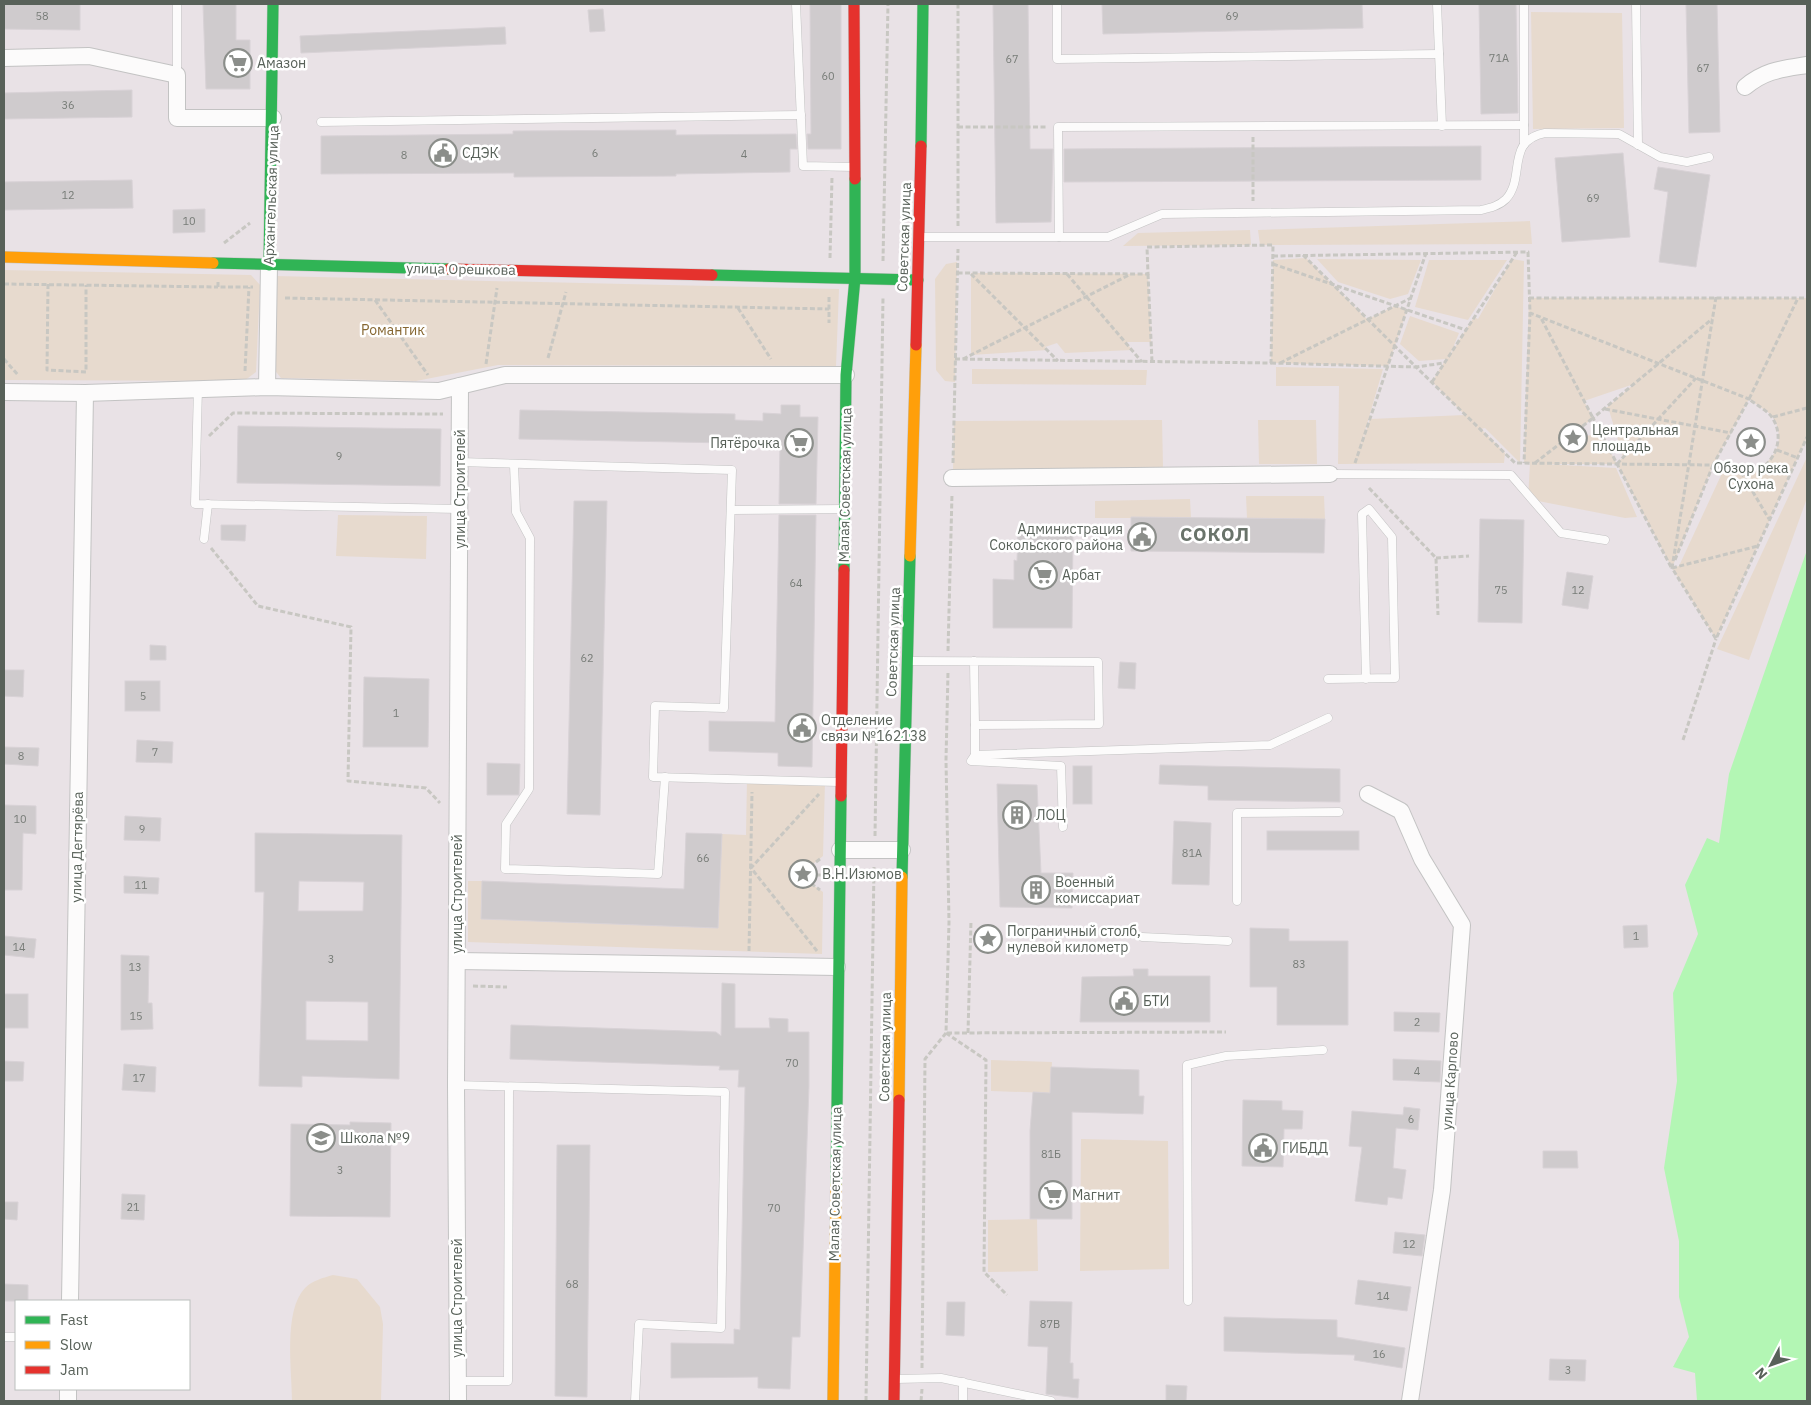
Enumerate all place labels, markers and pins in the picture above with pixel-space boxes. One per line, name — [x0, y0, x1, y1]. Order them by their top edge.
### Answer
supermarket icon: Амазон — [223, 48, 253, 78]
place label: Амазон — [257, 54, 306, 72]
public building icon: СДЭК — [428, 138, 458, 168]
place label: СДЭК — [462, 144, 499, 162]
place label: Центральная площадь — [1592, 421, 1679, 455]
place icon: Центральная площадь — [1558, 423, 1588, 453]
place icon: Обзор река Сухона — [1736, 427, 1766, 457]
supermarket icon: Пятёрочка — [784, 428, 814, 458]
place label: Пятёрочка — [710, 434, 781, 452]
place label: Обзор река Сухона — [1714, 459, 1789, 493]
place label: Администрация Сокольского района — [989, 520, 1124, 554]
public building icon: Администрация Сокольского района — [1127, 522, 1157, 552]
supermarket icon: Арбат — [1028, 560, 1058, 590]
place label: Арбат — [1062, 566, 1101, 584]
place label: Отделение связи №162138 — [821, 711, 927, 745]
public building icon: Отделение связи №162138 — [787, 713, 817, 743]
building icon: ЛОЦ — [1002, 800, 1032, 830]
place label: ЛОЦ — [1036, 806, 1066, 824]
place icon: В.Н.Изюмов — [788, 859, 818, 889]
place label: В.Н.Изюмов — [822, 865, 902, 883]
place label: Военный комиссариат — [1055, 873, 1140, 907]
building icon: Военный комиссариат — [1021, 875, 1051, 905]
place label: Пограничный столб, нулевой километр — [1007, 922, 1141, 956]
place icon: Пограничный столб, нулевой километр — [973, 924, 1003, 954]
public building icon: БТИ — [1109, 986, 1139, 1016]
place label: БТИ — [1143, 992, 1169, 1010]
school or university icon: Школа №9 — [306, 1123, 336, 1153]
place label: Школа №9 — [340, 1129, 410, 1147]
public building icon: ГИБДД — [1248, 1133, 1278, 1163]
place label: ГИБДД — [1282, 1139, 1328, 1157]
supermarket icon: Магнит — [1038, 1180, 1068, 1210]
place label: Магнит — [1072, 1186, 1120, 1204]

